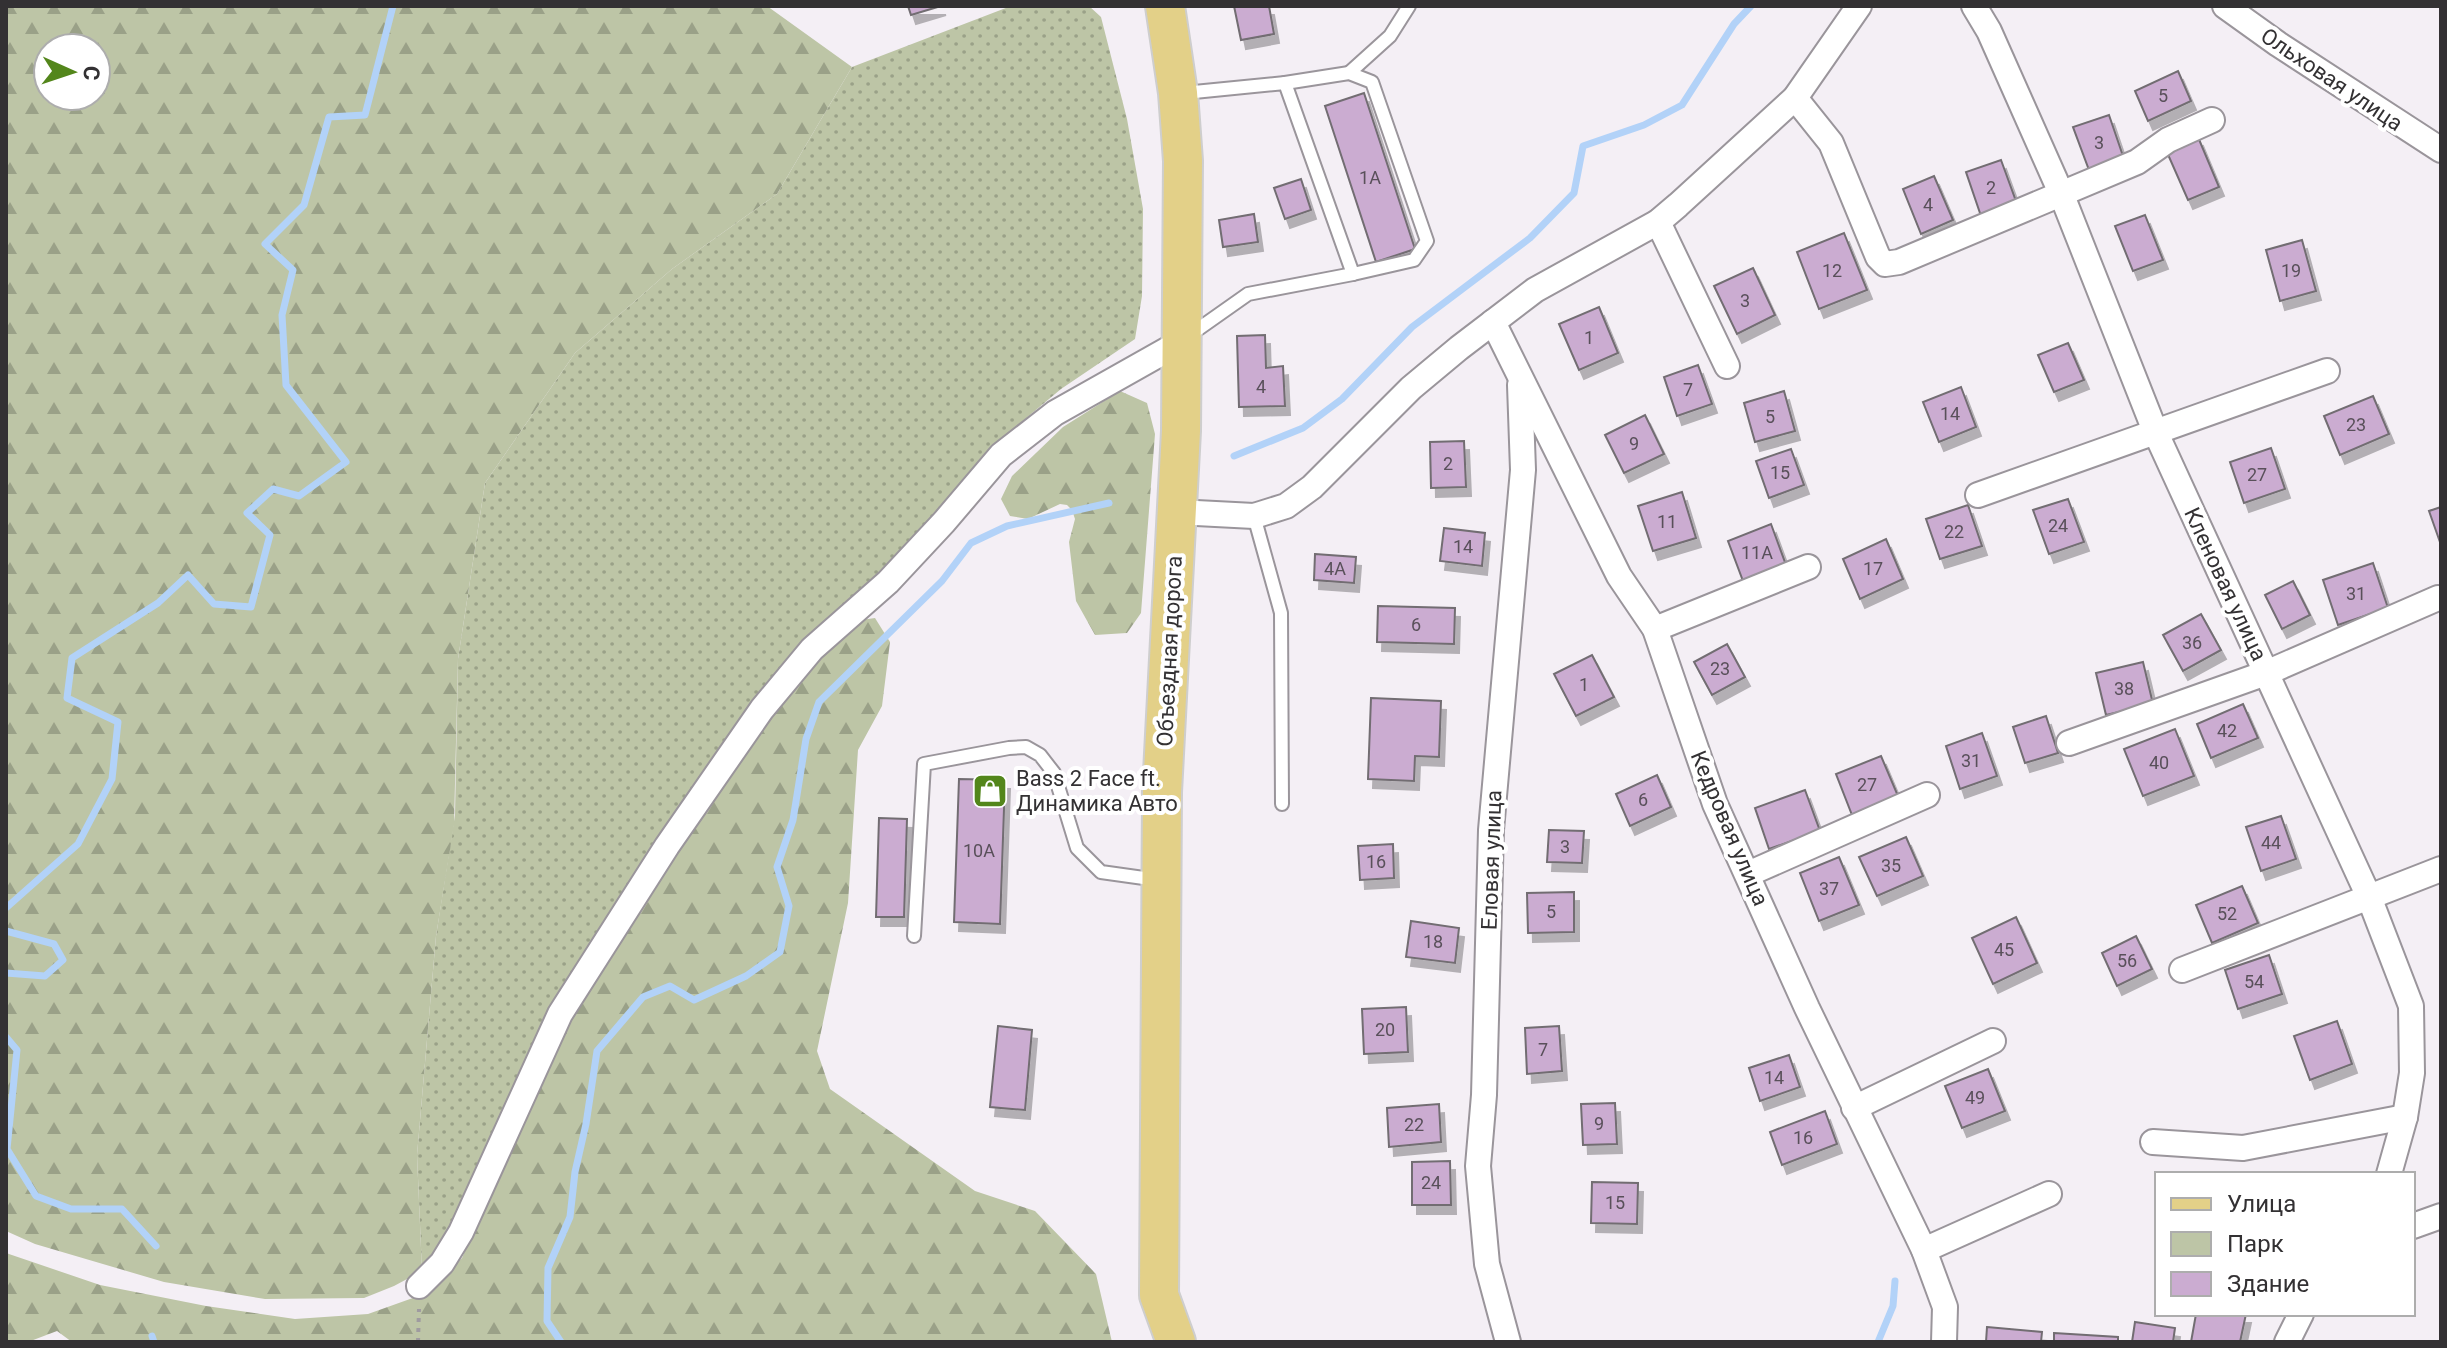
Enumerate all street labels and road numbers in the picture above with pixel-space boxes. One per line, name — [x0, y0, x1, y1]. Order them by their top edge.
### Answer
street label: Ольховая улица — [2256, 23, 2407, 136]
street label: Кленовая улица — [2179, 504, 2272, 665]
street label: Объездная дорога — [1152, 555, 1187, 747]
street label: Кедровая улица — [1686, 747, 1774, 910]
street label: Еловая улица — [1477, 789, 1506, 931]

